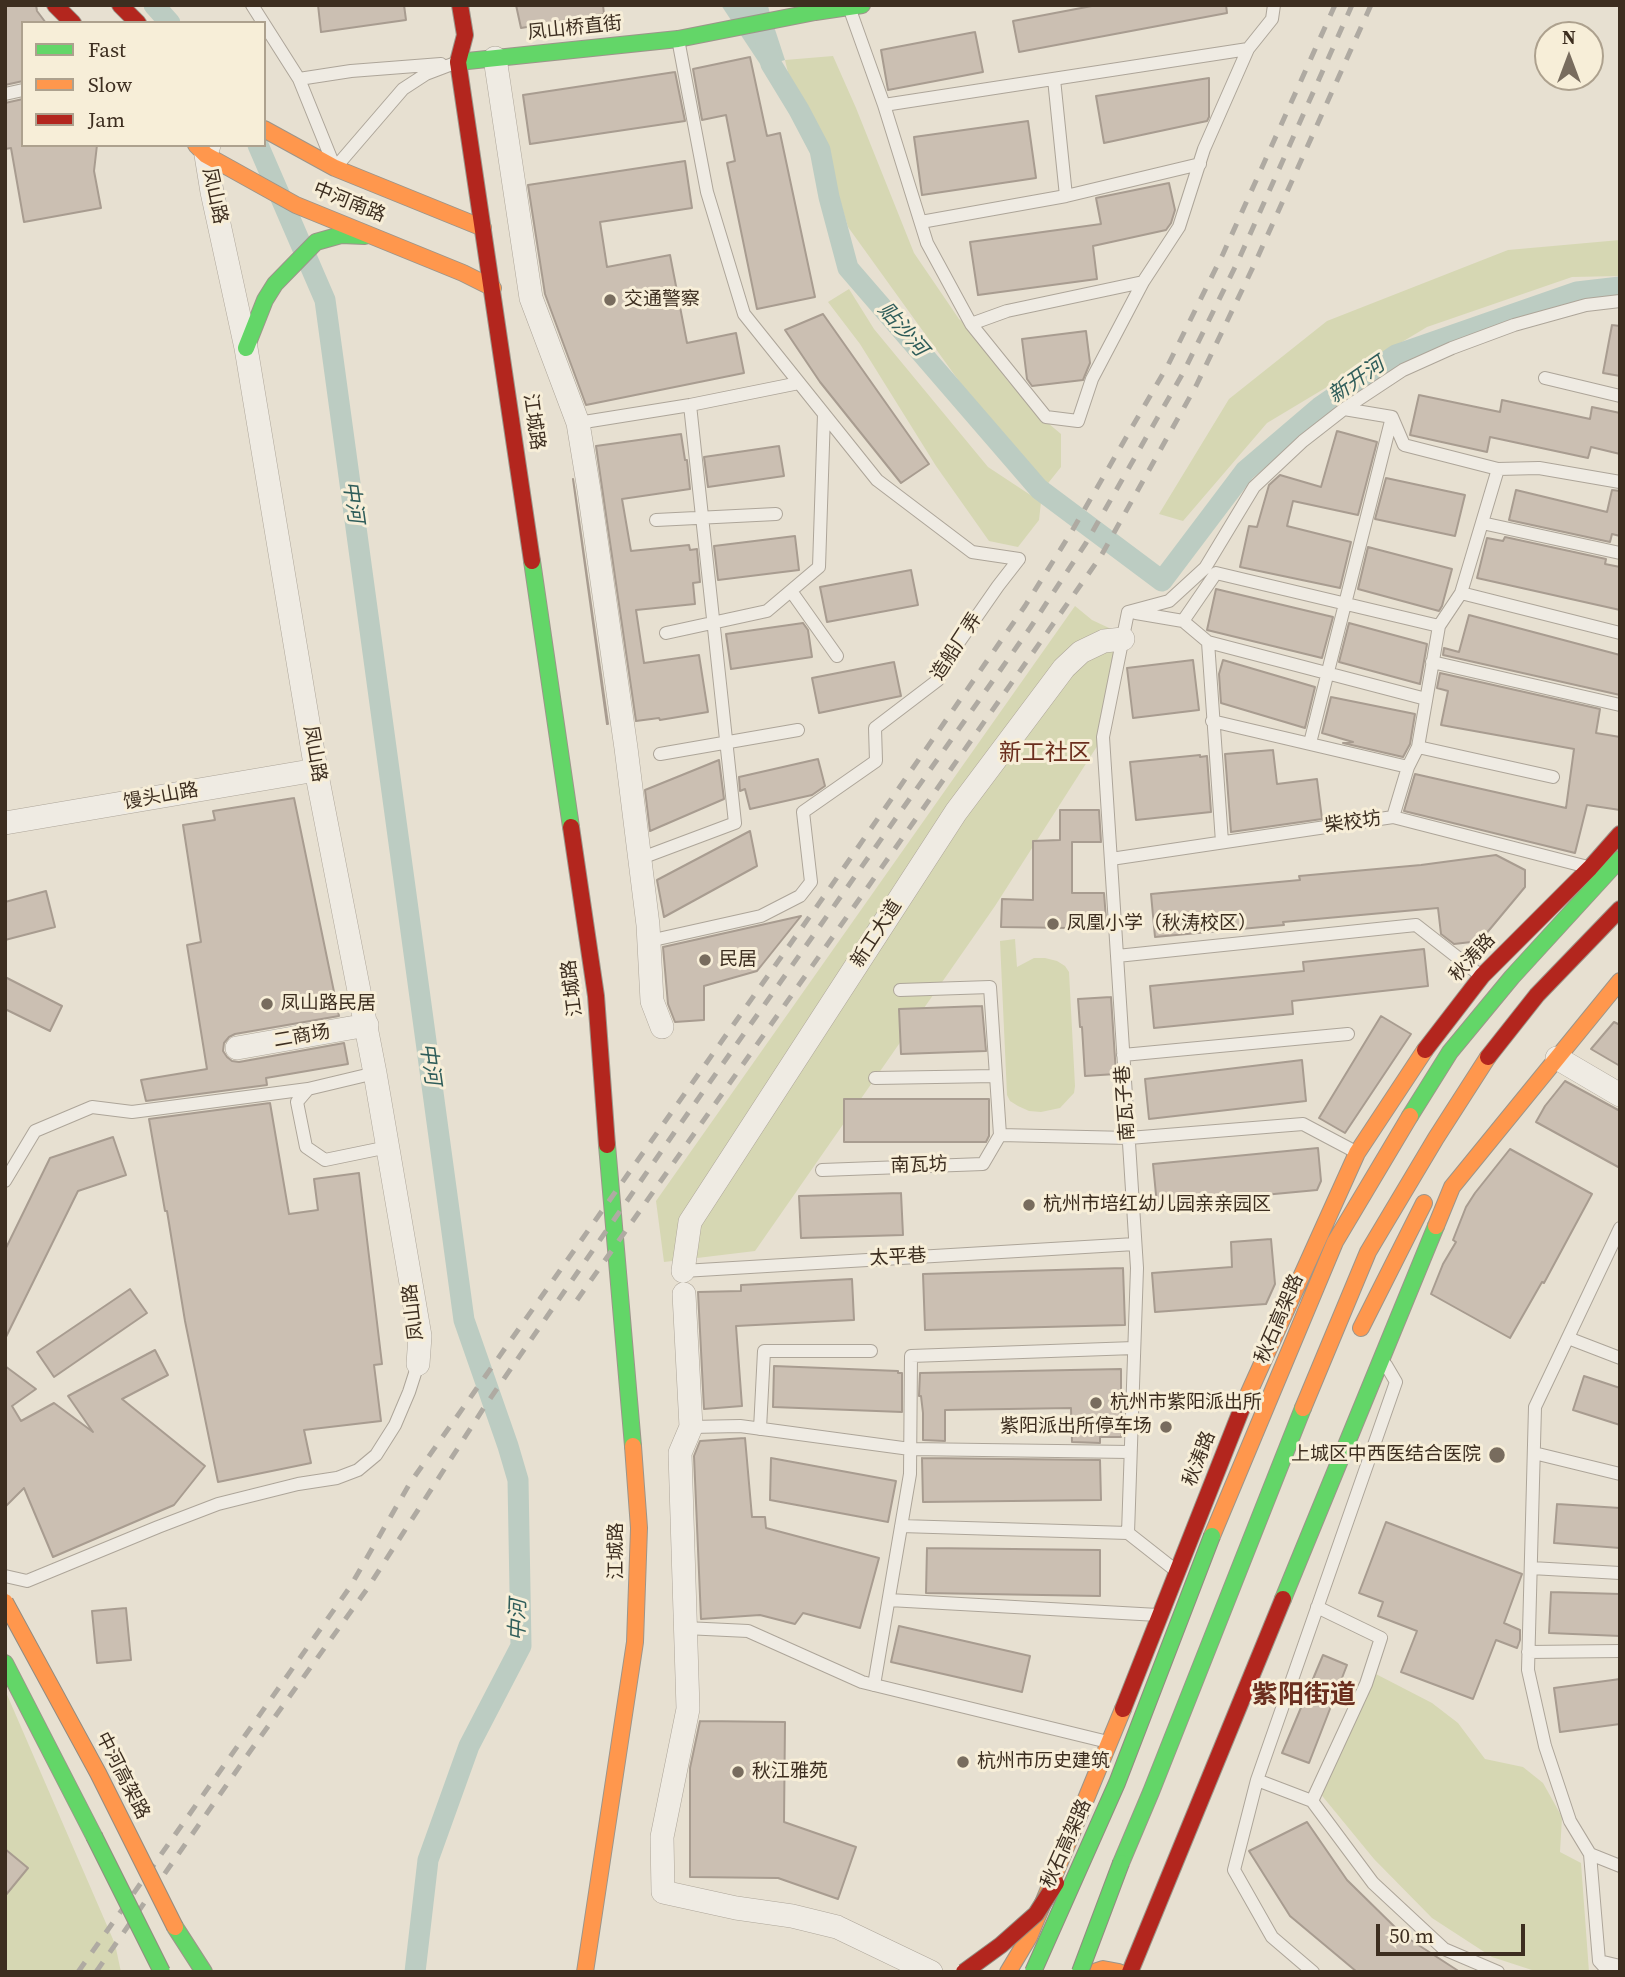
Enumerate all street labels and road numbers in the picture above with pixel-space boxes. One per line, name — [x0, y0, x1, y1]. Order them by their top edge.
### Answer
street label: 凤山桥直街 — [527, 13, 623, 45]
street label: 凤山路 — [197, 166, 231, 226]
street label: 中河南路 — [309, 178, 389, 228]
street label: 江城路 — [518, 392, 548, 452]
street label: 造船厂弄 — [927, 609, 987, 685]
street label: 凤山路 — [298, 724, 330, 784]
street label: 馒头山路 — [122, 779, 200, 815]
street label: 柴校坊 — [1323, 808, 1383, 838]
street label: 新工大道 — [847, 896, 907, 972]
street label: 秋涛路 — [1445, 929, 1501, 987]
street label: 江城路 — [558, 958, 588, 1018]
street label: 二商场 — [272, 1021, 332, 1053]
street label: 南瓦子巷 — [1112, 1064, 1140, 1142]
street label: 南瓦坊 — [890, 1154, 948, 1178]
street label: 太平巷 — [869, 1245, 927, 1271]
street label: 秋石高架路 — [1251, 1271, 1309, 1367]
street label: 凤山路 — [399, 1282, 429, 1342]
street label: 秋涛路 — [1179, 1428, 1221, 1490]
street label: 江城路 — [606, 1523, 628, 1579]
street label: 中河高架路 — [90, 1729, 154, 1823]
street label: 秋石高架路 — [1037, 1796, 1097, 1892]

